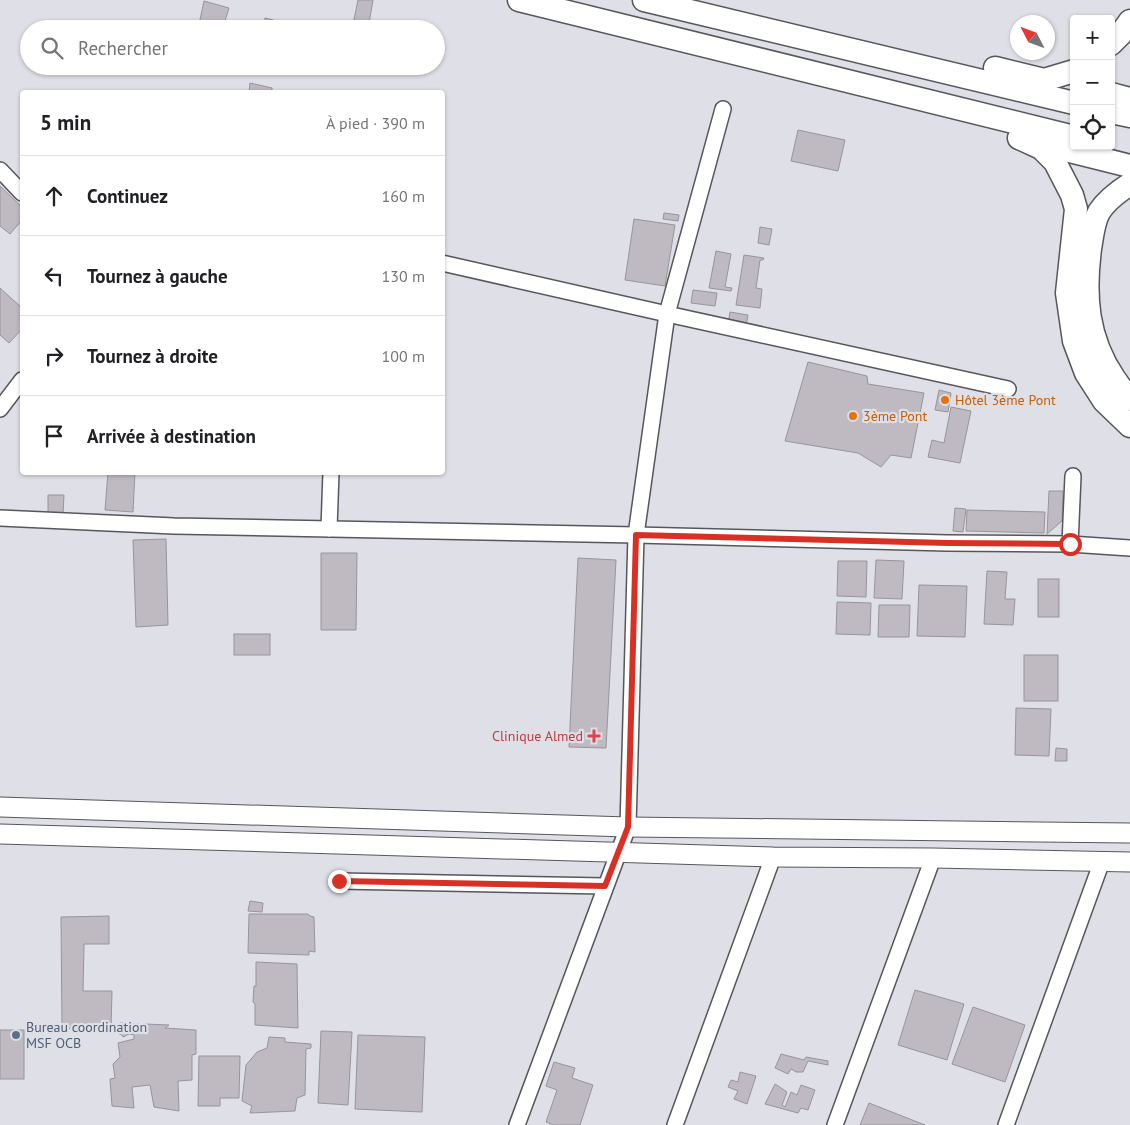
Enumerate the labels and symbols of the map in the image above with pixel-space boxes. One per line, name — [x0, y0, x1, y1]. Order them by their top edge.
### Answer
north arrow — [1010, 15, 1055, 60]
place label: Hôtel 3ème Pont — [955, 391, 1056, 409]
marker: Hôtel 3ème Pont — [939, 394, 951, 406]
place label: 3ème Pont — [863, 407, 927, 425]
marker: 3ème Pont — [847, 410, 859, 422]
route start — [1059, 533, 1082, 556]
place label: Clinique Almed — [492, 727, 583, 745]
marker: Clinique Almed — [587, 729, 601, 743]
route end — [328, 870, 351, 893]
place label: Bureau coordination MSF OCB — [26, 1018, 147, 1052]
marker: Bureau coordination MSF OCB — [10, 1029, 22, 1041]

